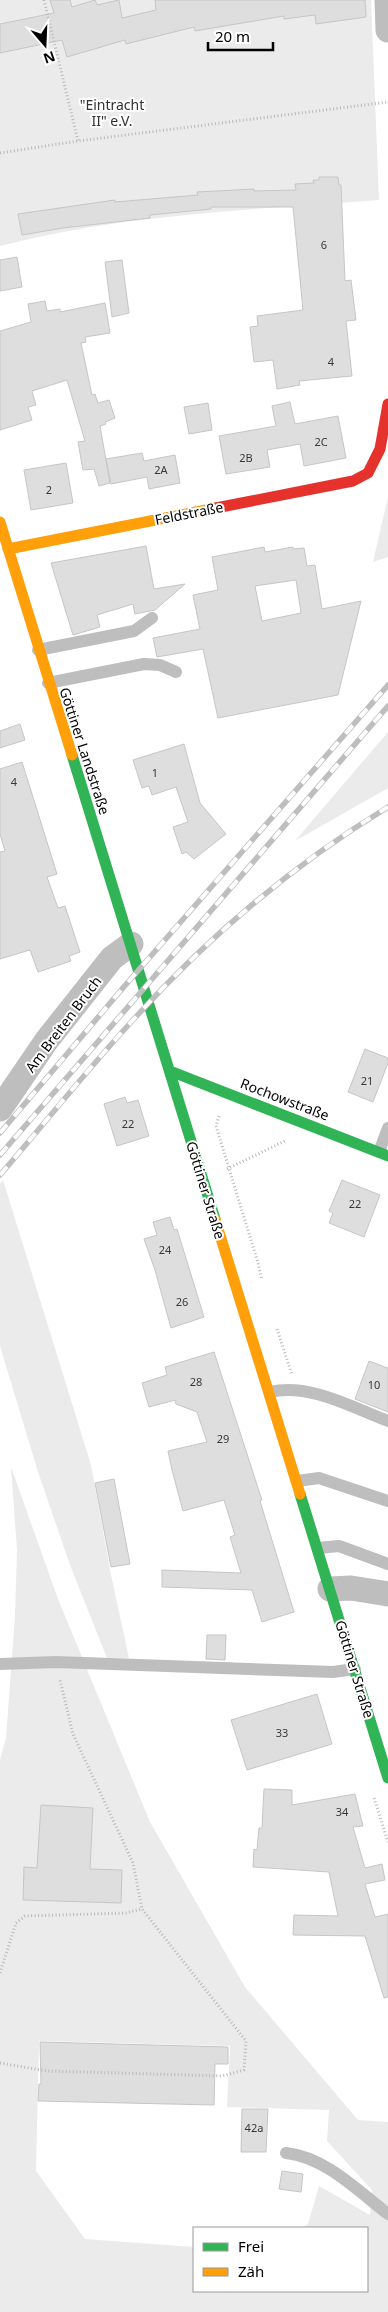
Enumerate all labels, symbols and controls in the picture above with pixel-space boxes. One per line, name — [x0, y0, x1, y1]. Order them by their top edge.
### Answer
north arrow — [20, 20, 70, 70]
scale bar — [208, 20, 273, 52]
text: 20 m — [215, 26, 250, 46]
text: N — [41, 47, 58, 69]
park label: "Eintracht II" e.V. — [80, 95, 144, 130]
house number: 6 — [321, 237, 327, 252]
house number: 4 — [328, 354, 335, 369]
house number: 2C — [314, 434, 328, 449]
house number: 2B — [239, 450, 253, 465]
house number: 2A — [154, 462, 169, 477]
house number: 2 — [46, 482, 52, 497]
street label: Feldstraße — [153, 497, 225, 529]
street label: Göttiner Landstraße — [55, 685, 115, 817]
house number: 1 — [152, 765, 158, 780]
house number: 4 — [11, 774, 18, 789]
street label: Am Breiten Bruch — [21, 972, 105, 1076]
street label: Rochowstraße — [238, 1073, 332, 1125]
house number: 21 — [361, 1073, 373, 1088]
house number: 22 — [122, 1116, 134, 1131]
street label: Göttiner Straße — [182, 1139, 230, 1241]
house number: 22 — [349, 1196, 361, 1211]
house number: 24 — [159, 1242, 172, 1257]
house number: 26 — [176, 1294, 188, 1309]
house number: 28 — [190, 1374, 202, 1389]
house number: 10 — [368, 1377, 380, 1392]
house number: 29 — [217, 1431, 229, 1446]
street label: Göttiner Straße — [331, 1618, 379, 1720]
house number: 33 — [276, 1725, 288, 1740]
house number: 34 — [336, 1804, 349, 1819]
house number: 42a — [245, 2120, 263, 2135]
legend — [193, 2227, 368, 2292]
text: Frei — [238, 2236, 264, 2256]
text: Zäh — [238, 2261, 264, 2281]

